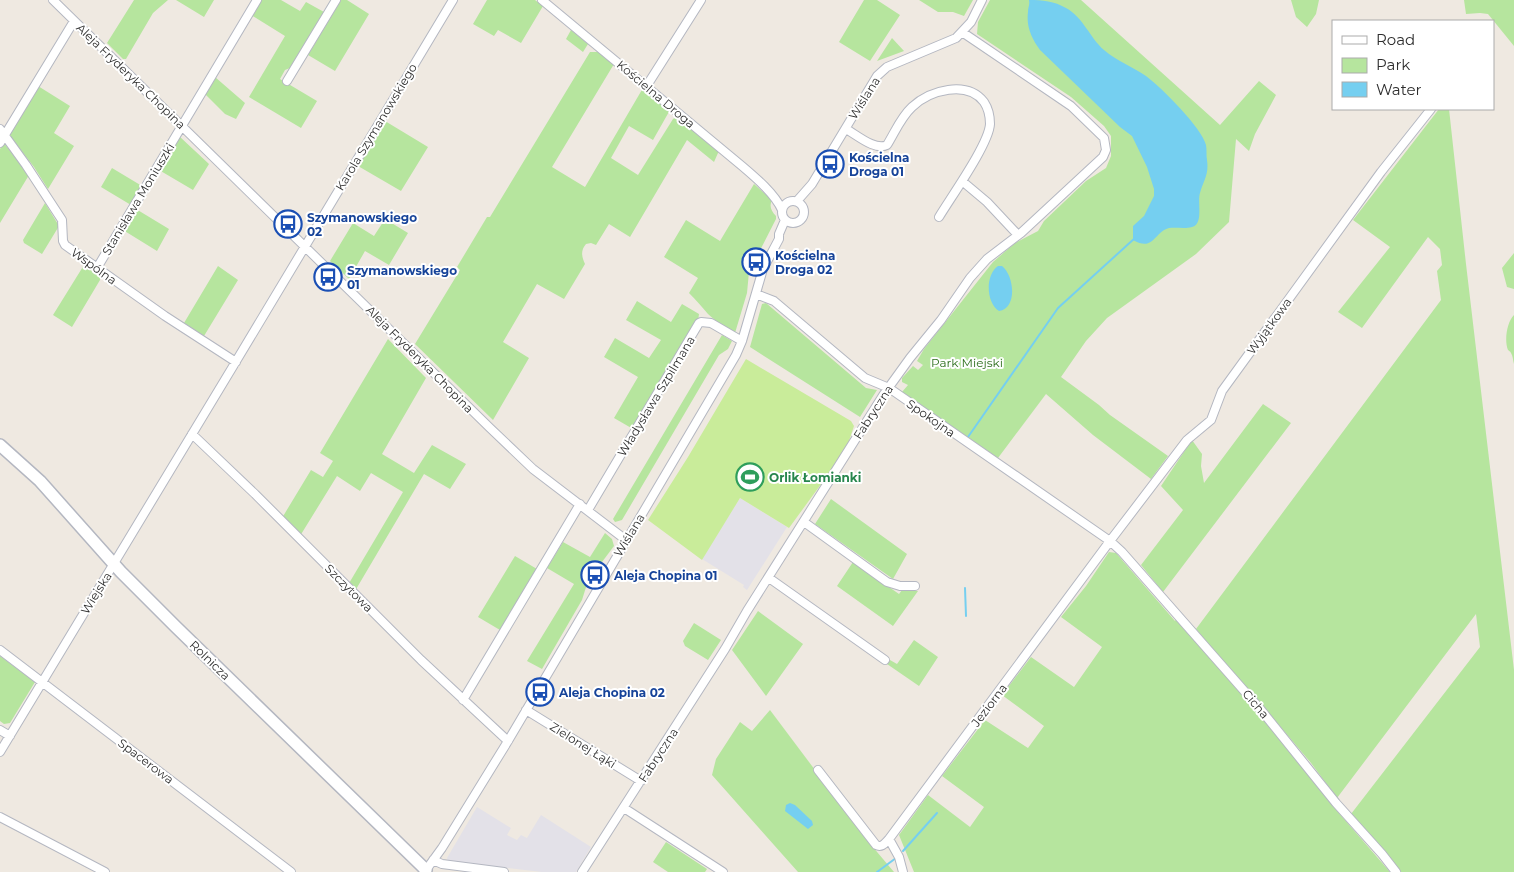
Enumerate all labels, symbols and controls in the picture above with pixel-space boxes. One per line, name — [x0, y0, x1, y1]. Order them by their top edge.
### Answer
street label: Aleja Fryderyka Chopina — [73, 20, 189, 132]
legend — [1332, 20, 1494, 110]
text: Road — [1376, 30, 1415, 49]
text: Park — [1376, 55, 1410, 74]
street label: Kościelna Droga — [614, 57, 698, 131]
street label: Karola Szymanowskiego — [332, 61, 420, 193]
street label: Wiślana — [845, 74, 883, 122]
text: Water — [1376, 80, 1422, 99]
street label: Stanisława Moniuszki — [99, 140, 177, 258]
bus stop icon: Kościelna Droga 01 — [815, 149, 845, 179]
place label: Kościelna Droga 01 — [849, 150, 909, 179]
bus stop icon: Szymanowskiego 02 — [273, 209, 303, 239]
place label: Szymanowskiego 02 — [307, 210, 417, 239]
street label: Wspólna — [68, 244, 120, 288]
bus stop icon: Kościelna Droga 02 — [741, 247, 771, 277]
place label: Kościelna Droga 02 — [775, 248, 835, 277]
bus stop icon: Szymanowskiego 01 — [313, 262, 343, 292]
place label: Szymanowskiego 01 — [347, 263, 457, 292]
street label: Wyjątkowa — [1243, 295, 1295, 357]
street label: Aleja Fryderyka Chopina — [363, 302, 477, 416]
street label: Władysława Szpilmana — [614, 333, 698, 459]
park label: Park Miejski — [931, 355, 1003, 370]
street label: Fabryczna — [850, 382, 896, 442]
street label: Spokojna — [904, 396, 958, 440]
sports icon: Orlik Łomianki — [735, 462, 765, 492]
place label: Orlik Łomianki — [769, 470, 861, 485]
street label: Wiślana — [610, 511, 648, 559]
bus stop icon: Aleja Chopina 01 — [580, 560, 610, 590]
street label: Szczytowa — [322, 561, 376, 615]
place label: Aleja Chopina 01 — [613, 568, 717, 583]
street label: Wiejska — [77, 569, 115, 617]
street label: Rolnicza — [187, 637, 233, 683]
bus stop icon: Aleja Chopina 02 — [525, 677, 555, 707]
street label: Jeziorna — [967, 681, 1010, 730]
place label: Aleja Chopina 02 — [558, 685, 665, 700]
street label: Cicha — [1239, 686, 1273, 722]
street label: Zielonej Łąki — [547, 719, 619, 771]
street label: Fabryczna — [635, 725, 681, 785]
street label: Spacerowa — [115, 735, 177, 787]

